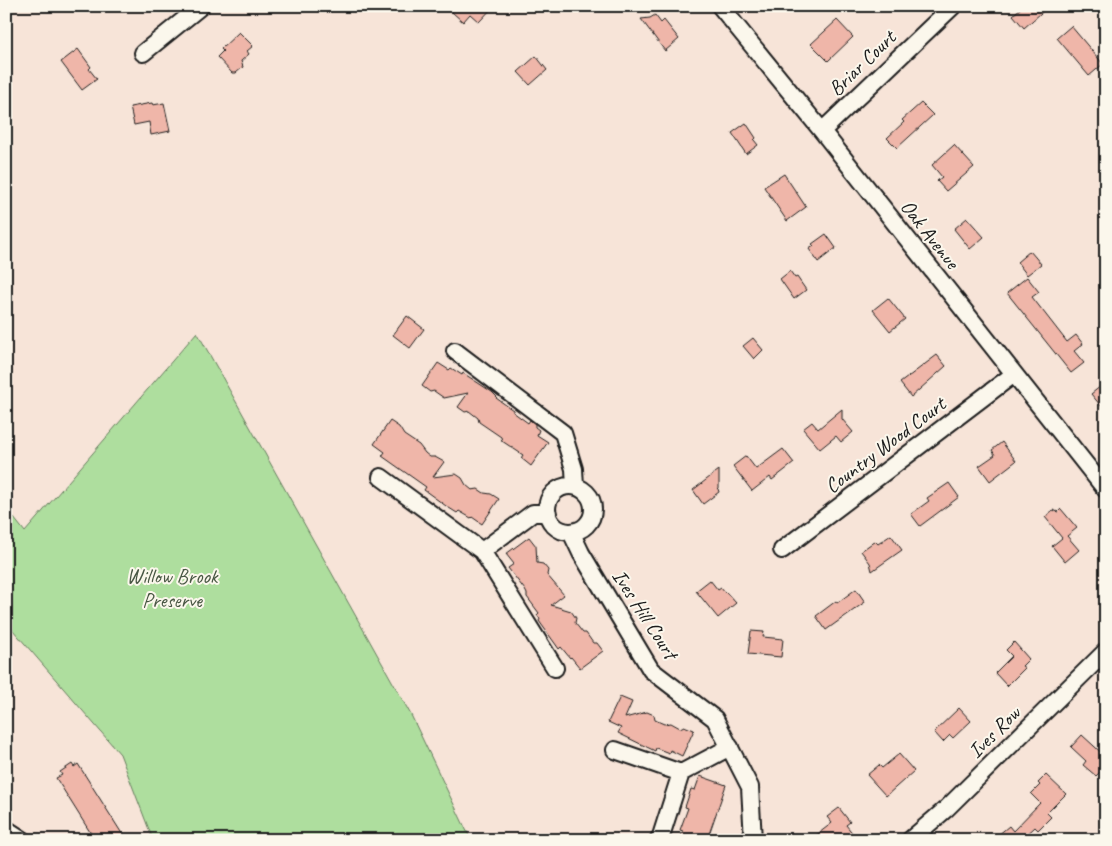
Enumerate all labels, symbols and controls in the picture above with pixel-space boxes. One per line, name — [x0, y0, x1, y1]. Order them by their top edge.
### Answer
street label: Briar Court — [823, 23, 902, 101]
street label: Oak Avenue — [895, 194, 966, 276]
street label: Country Wood Court — [820, 390, 952, 499]
park label: Willow Brook Preserve — [126, 563, 219, 613]
street label: Ives Hill Court — [606, 564, 685, 666]
street label: Ives Row — [962, 699, 1027, 764]

